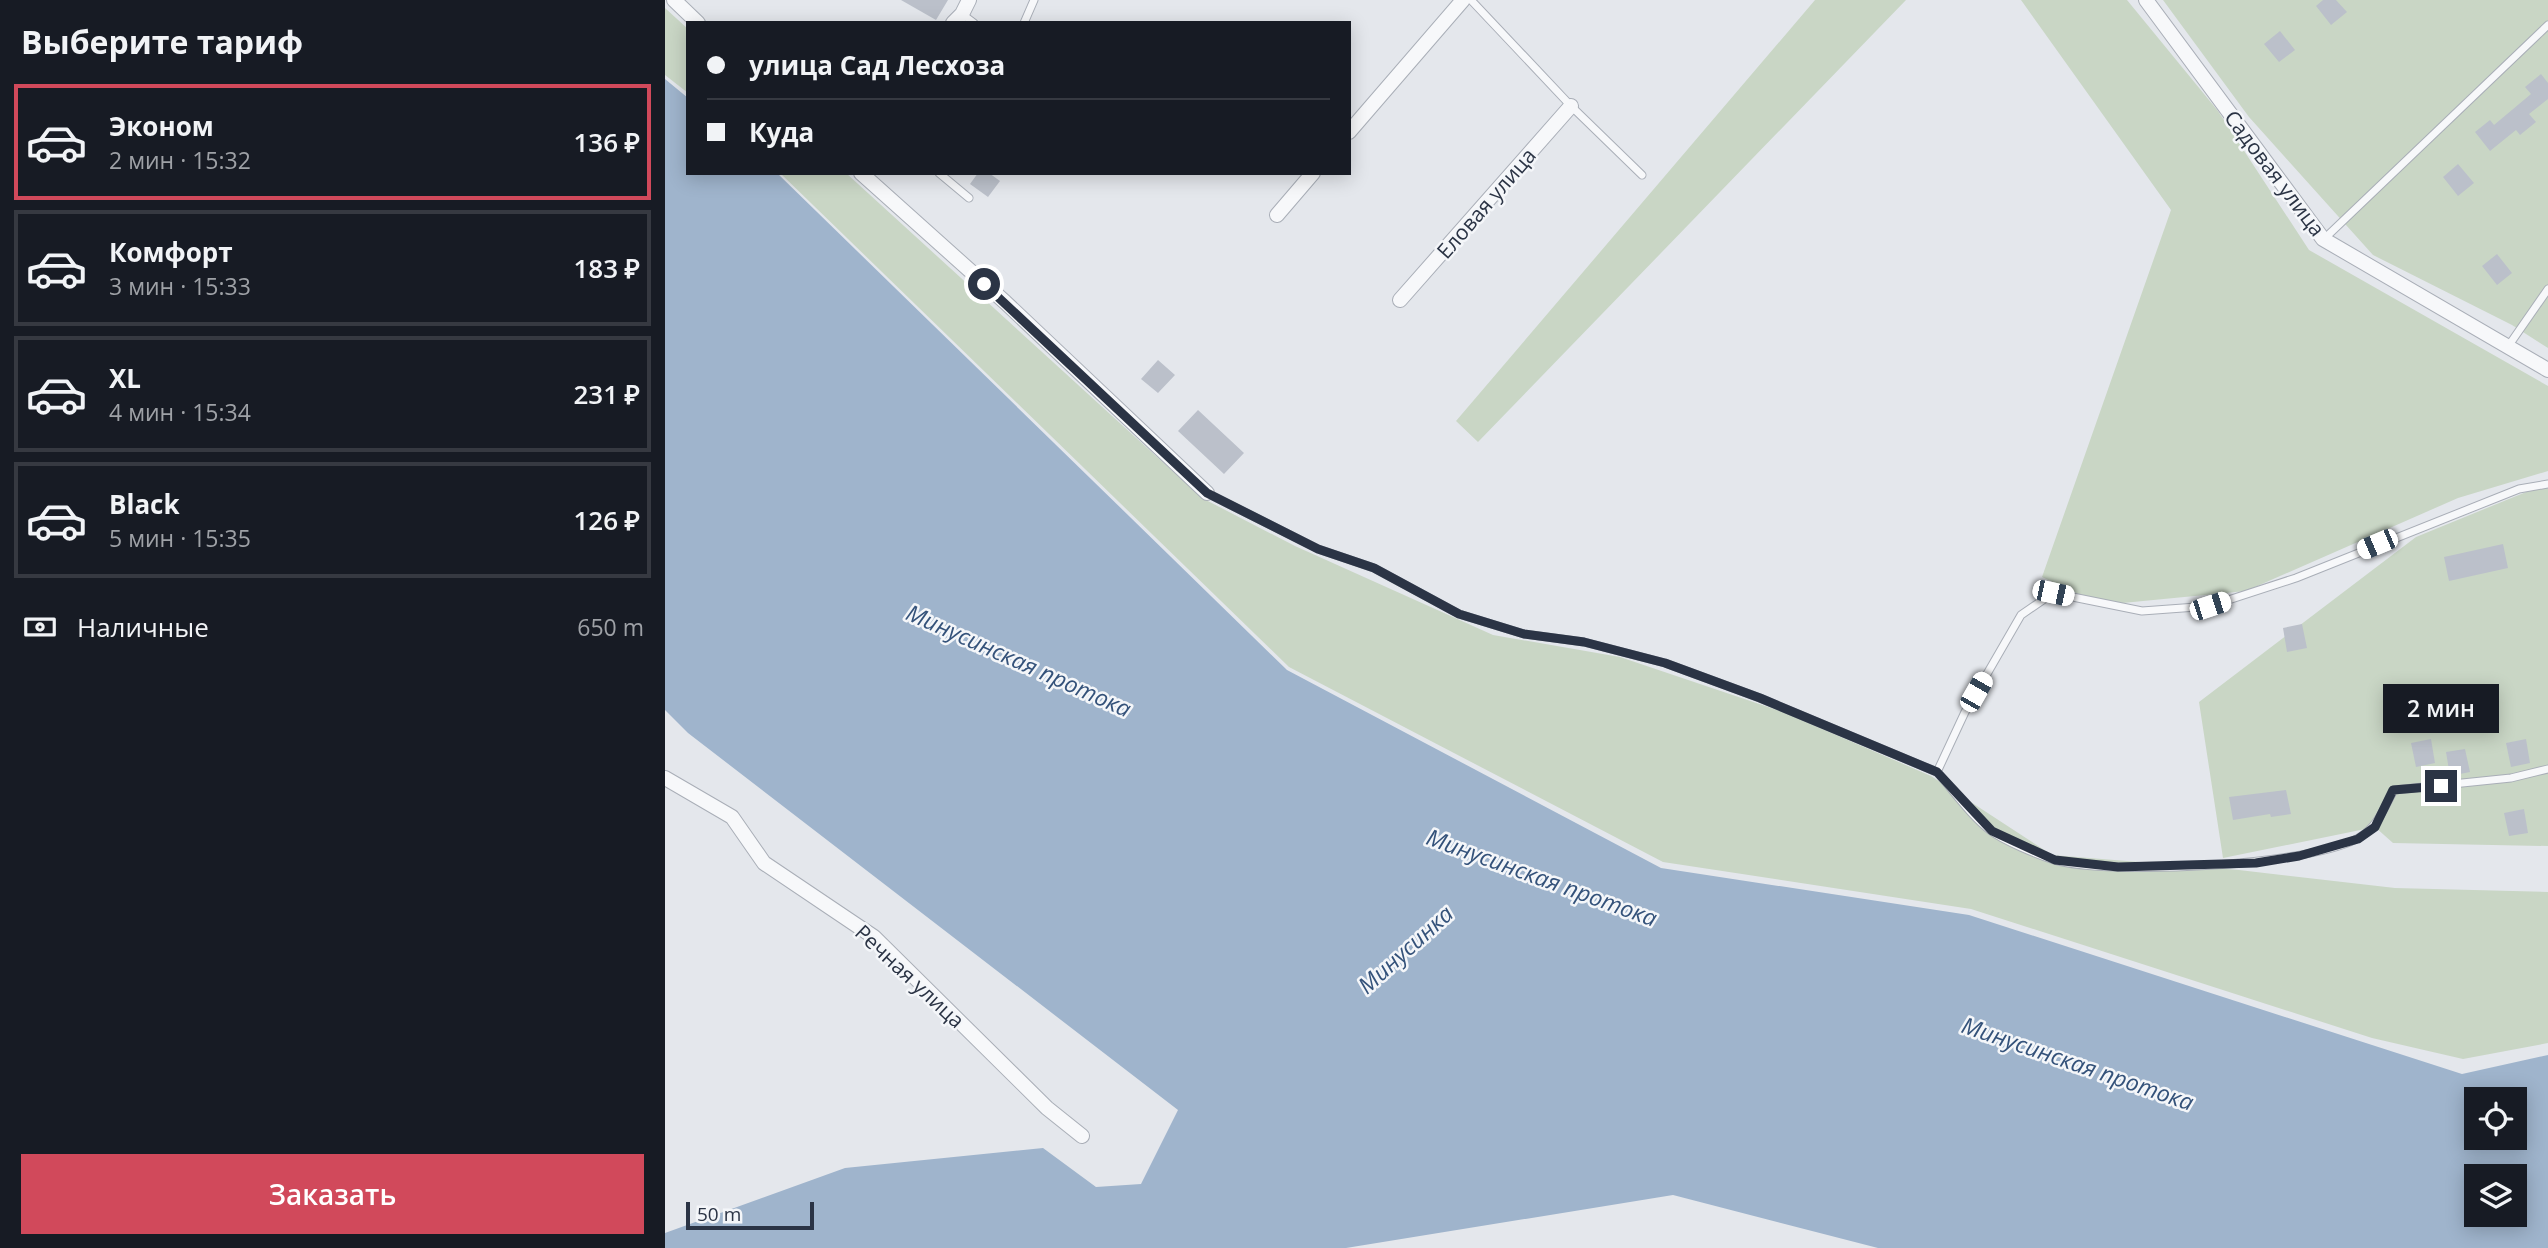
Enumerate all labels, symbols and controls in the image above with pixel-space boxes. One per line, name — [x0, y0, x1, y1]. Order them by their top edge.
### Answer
text: Выберите тариф — [21, 20, 303, 63]
text: улица Сад Лесхоза — [749, 47, 1005, 83]
street label: Садовая улица — [2218, 104, 2332, 242]
text: Эконом — [109, 108, 214, 144]
icon: car — [25, 111, 88, 174]
text: Куда — [749, 114, 814, 150]
text: 136 ₽ — [574, 124, 640, 160]
street label: Еловая улица — [1430, 142, 1542, 264]
text: 2 мин · 15:32 — [109, 144, 251, 176]
text: Комфорт — [109, 234, 233, 270]
icon: car — [25, 237, 88, 300]
text: 183 ₽ — [574, 250, 640, 286]
route start — [968, 268, 1000, 300]
text: 3 мин · 15:33 — [109, 270, 251, 302]
text: XL — [109, 360, 141, 396]
icon: car — [25, 363, 88, 426]
text: 231 ₽ — [574, 376, 640, 412]
text: 4 мин · 15:34 — [109, 396, 251, 428]
text: Black — [109, 486, 180, 522]
icon: car — [25, 489, 88, 552]
text: 126 ₽ — [574, 502, 640, 538]
text: 5 мин · 15:35 — [109, 522, 251, 554]
car — [2354, 526, 2401, 562]
car — [2031, 578, 2076, 608]
car — [2187, 590, 2234, 622]
water label: Минусинская протока — [901, 596, 1137, 724]
icon: cash — [21, 608, 59, 646]
text: Наличные — [77, 609, 209, 645]
text: 650 m — [577, 611, 644, 643]
car — [1957, 669, 1996, 715]
callout: 2 мин — [2383, 684, 2499, 734]
text: 2 мин — [2407, 692, 2475, 724]
route end — [2425, 770, 2457, 802]
water label: Минусинская протока — [1422, 820, 1662, 934]
water label: Минусинка — [1350, 898, 1460, 1000]
street label: Речная улица — [849, 918, 971, 1034]
water label: Минусинская протока — [1958, 1008, 2198, 1118]
map controls — [2464, 1087, 2527, 1227]
button: locate — [2464, 1087, 2527, 1150]
button: Заказать — [21, 1154, 644, 1234]
button: layers — [2464, 1164, 2527, 1227]
scale bar — [686, 1199, 814, 1231]
text: 50 m — [697, 1201, 741, 1227]

